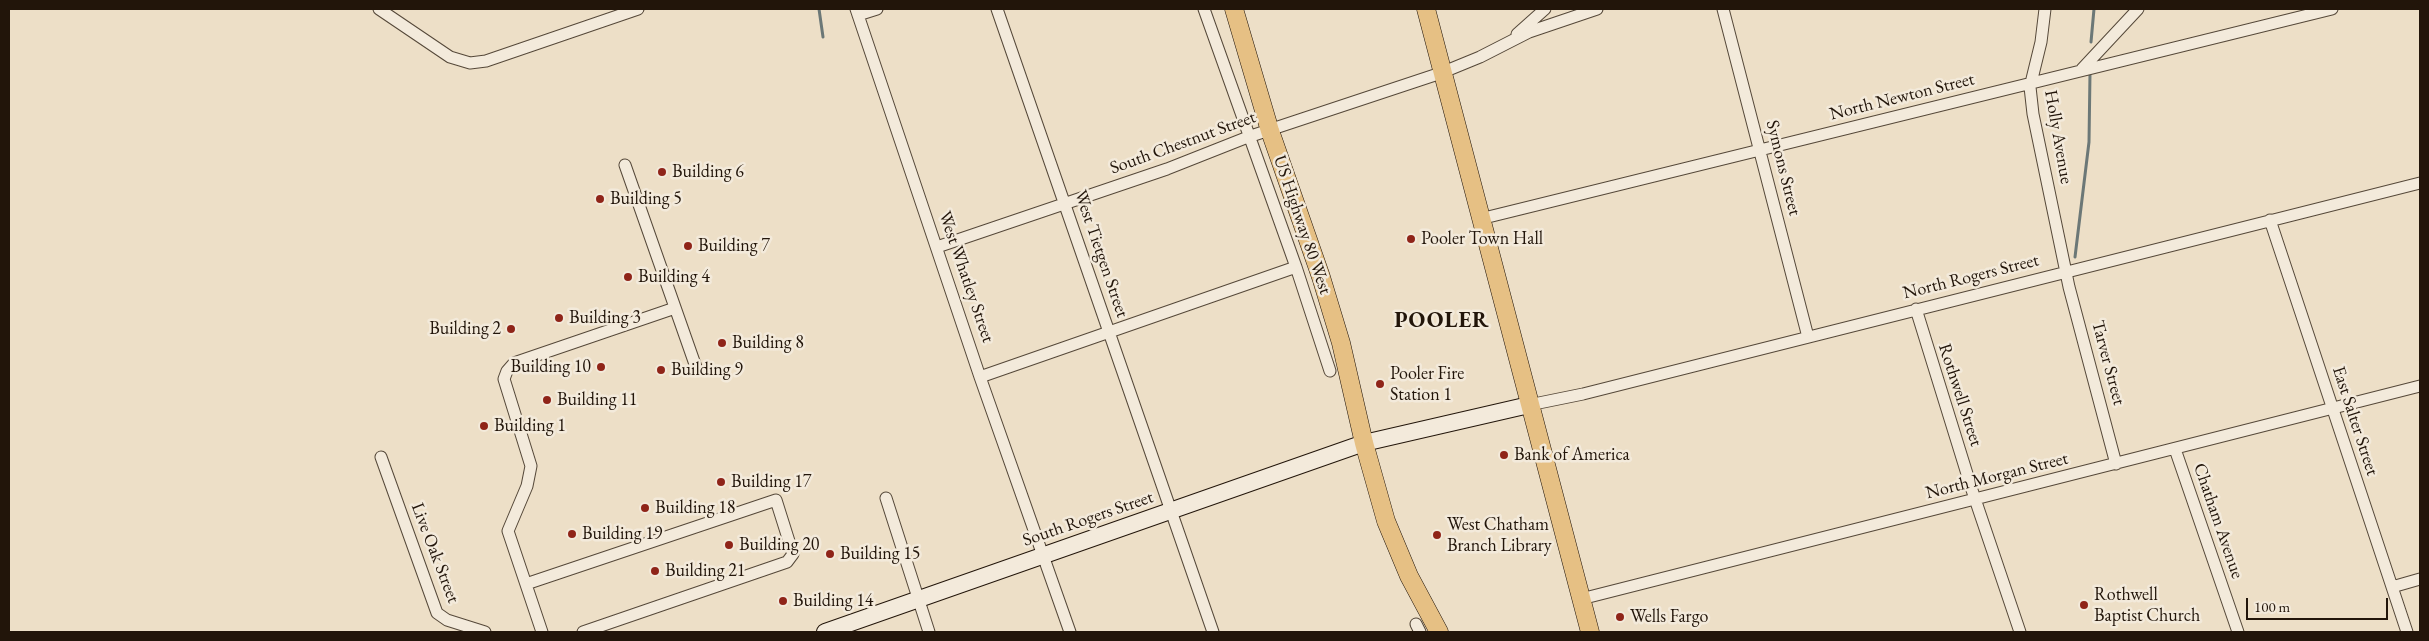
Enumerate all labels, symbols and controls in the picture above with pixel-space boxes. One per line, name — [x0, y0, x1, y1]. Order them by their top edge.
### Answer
street label: North Newton Street — [1827, 69, 1977, 125]
street label: Holly Avenue — [2039, 88, 2077, 186]
street label: South Chestnut Street — [1107, 107, 1259, 179]
street label: Symons Street — [1761, 118, 1805, 218]
street label: US Highway 80 West — [1268, 153, 1336, 297]
place label: Building 6 — [672, 161, 744, 183]
marker: Building 6 — [656, 166, 668, 178]
street label: West Tietgen Street — [1069, 187, 1133, 321]
place label: Building 5 — [610, 188, 682, 210]
marker: Building 5 — [594, 193, 606, 205]
street label: West Whatley Street — [933, 208, 999, 346]
place label: Pooler Town Hall — [1421, 228, 1543, 250]
marker: Pooler Town Hall — [1405, 233, 1417, 245]
place label: Building 7 — [698, 235, 770, 257]
marker: Building 7 — [682, 240, 694, 252]
street label: North Rogers Street — [1901, 250, 2041, 304]
place label: Building 4 — [638, 266, 710, 288]
marker: Building 4 — [622, 271, 634, 283]
place label: Building 3 — [569, 307, 641, 329]
district label: POOLER — [1393, 308, 1491, 334]
marker: Building 3 — [553, 312, 565, 324]
place label: Building 2 — [429, 318, 501, 340]
street label: Tarver Street — [2086, 318, 2130, 408]
marker: Building 2 — [505, 323, 517, 335]
place label: Building 8 — [732, 332, 804, 354]
marker: Building 8 — [716, 337, 728, 349]
street label: Rothwell Street — [1933, 341, 1987, 449]
place label: Building 10 — [510, 356, 591, 378]
place label: Building 9 — [671, 359, 743, 381]
marker: Building 10 — [595, 361, 607, 373]
place label: Pooler Fire Station 1 — [1390, 363, 1464, 406]
marker: Building 9 — [655, 364, 667, 376]
street label: East Salter Street — [2327, 364, 2383, 478]
marker: Pooler Fire Station 1 — [1374, 378, 1386, 390]
place label: Building 11 — [557, 389, 638, 411]
marker: Building 11 — [541, 394, 553, 406]
place label: Building 1 — [494, 415, 566, 437]
marker: Building 1 — [478, 420, 490, 432]
place label: Bank of America — [1514, 444, 1630, 466]
street label: North Morgan Street — [1923, 448, 2071, 504]
marker: Bank of America — [1498, 449, 1510, 461]
street label: Chatham Avenue — [2188, 460, 2248, 582]
place label: Building 17 — [731, 471, 812, 493]
marker: Building 17 — [715, 476, 727, 488]
street label: South Rogers Street — [1020, 487, 1156, 551]
place label: Building 18 — [655, 497, 736, 519]
street label: Live Oak Street — [406, 500, 464, 606]
marker: Building 18 — [639, 502, 651, 514]
place label: West Chatham Branch Library — [1447, 514, 1552, 556]
place label: Building 19 — [582, 523, 663, 545]
marker: Building 19 — [566, 528, 578, 540]
marker: West Chatham Branch Library — [1431, 529, 1443, 541]
place label: Building 20 — [739, 534, 820, 556]
marker: Building 20 — [723, 539, 735, 551]
place label: Building 15 — [840, 543, 921, 565]
marker: Building 15 — [824, 548, 836, 560]
place label: Building 21 — [665, 560, 746, 582]
marker: Building 21 — [649, 565, 661, 577]
place label: Rothwell Baptist Church — [2094, 584, 2200, 626]
scale bar — [2249, 588, 2392, 620]
place label: Building 14 — [793, 590, 874, 612]
marker: Building 14 — [777, 595, 789, 607]
text: 100 m — [2254, 597, 2290, 616]
marker: Rothwell Baptist Church — [2078, 599, 2090, 611]
place label: Wells Fargo — [1630, 606, 1708, 628]
marker: Wells Fargo — [1614, 611, 1626, 623]

